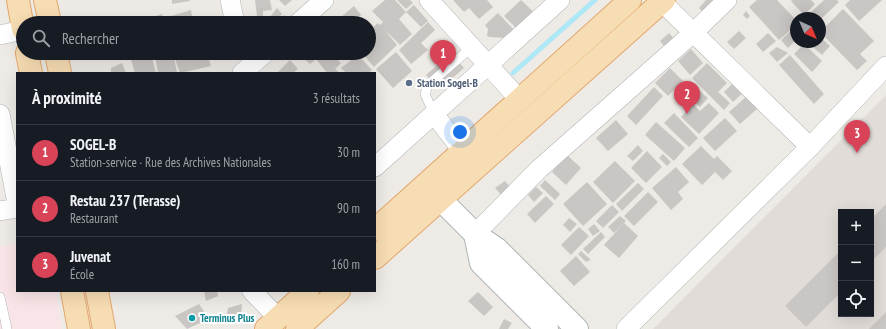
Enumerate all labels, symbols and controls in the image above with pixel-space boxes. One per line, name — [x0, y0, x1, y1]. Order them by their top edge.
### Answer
north arrow — [790, 12, 826, 48]
search box — [16, 16, 376, 60]
icon: search — [30, 27, 52, 49]
text: Rechercher — [62, 29, 119, 48]
pin: 1 — [430, 40, 456, 73]
place label: Station Sogel-B — [417, 76, 479, 90]
marker: Station Sogel-B — [404, 78, 414, 88]
pin: 2 — [674, 81, 700, 114]
text: À proximité — [32, 87, 102, 109]
text: 3 résultats — [313, 90, 360, 107]
pin: 3 — [844, 120, 870, 153]
your location — [450, 122, 470, 142]
text: SOGEL-B — [70, 135, 116, 154]
text: 1 — [42, 144, 48, 161]
text: 30 m — [337, 144, 360, 161]
text: Station-service · Rue des Archives Nationales — [70, 154, 271, 171]
text: Restau 237 (Terasse) — [70, 191, 181, 210]
text: 2 — [42, 200, 48, 217]
text: 90 m — [337, 200, 360, 217]
map controls — [838, 209, 874, 317]
button: + — [838, 209, 874, 245]
text: Restaurant — [70, 210, 118, 227]
button: − — [838, 245, 874, 281]
text: Juvenat — [70, 247, 111, 266]
text: 3 — [42, 256, 48, 273]
text: 160 m — [331, 256, 360, 273]
text: École — [70, 266, 94, 283]
button: locate — [838, 281, 874, 317]
place label: Terminus Plus — [200, 311, 255, 325]
marker: Terminus Plus — [187, 313, 197, 323]

